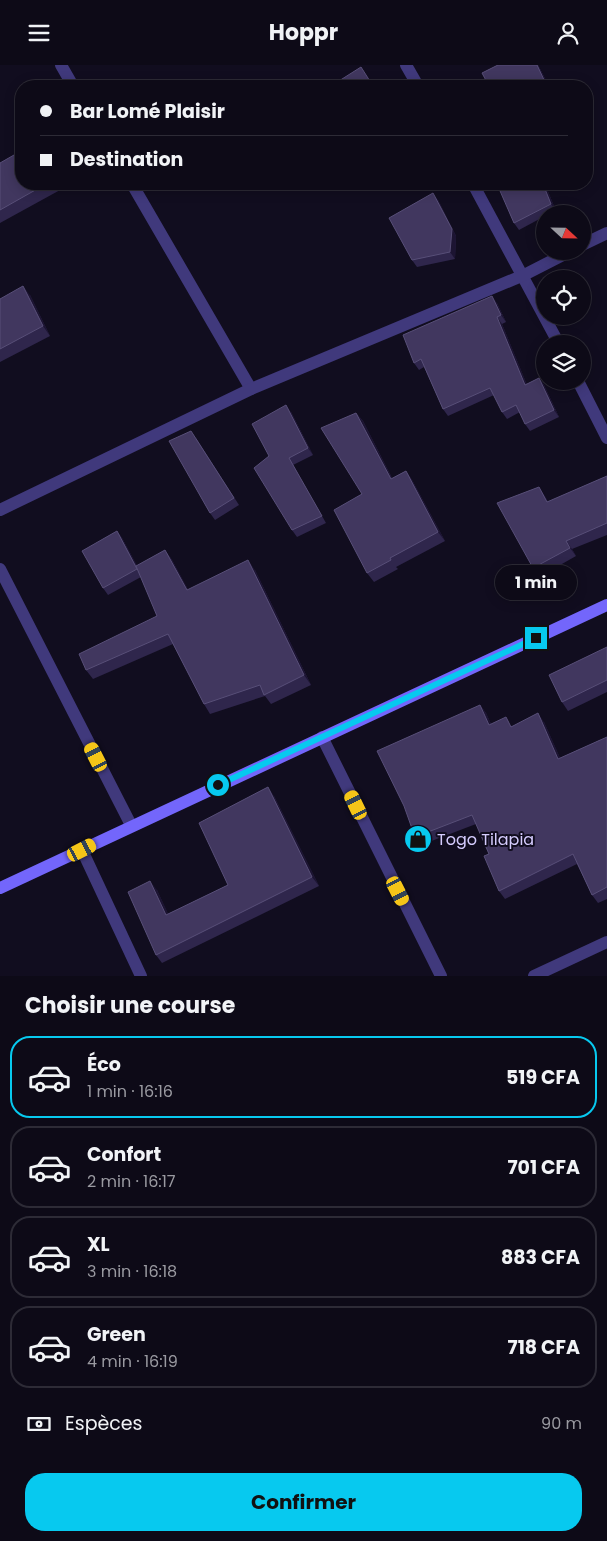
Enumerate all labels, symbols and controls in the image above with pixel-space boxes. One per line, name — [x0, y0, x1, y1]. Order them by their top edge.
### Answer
text: Hoppr — [269, 17, 338, 48]
icon: menu — [25, 19, 53, 47]
icon: person — [554, 19, 582, 47]
text: Bar Lomé Plaisir — [70, 98, 225, 125]
text: Destination — [70, 146, 183, 173]
north arrow — [536, 205, 591, 260]
map controls — [536, 205, 591, 390]
button: locate — [536, 270, 591, 325]
button: layers — [536, 335, 591, 390]
callout: 1 min — [495, 565, 577, 601]
text: 1 min — [515, 571, 557, 594]
route end — [525, 627, 547, 649]
car — [82, 740, 109, 774]
route start — [207, 774, 229, 796]
car — [342, 788, 369, 822]
shop icon: Togo Tilapia — [403, 824, 433, 854]
place label: Togo Tilapia — [437, 828, 534, 851]
car — [65, 837, 98, 863]
car — [384, 874, 411, 908]
text: Choisir une course — [25, 990, 235, 1021]
text: Éco — [87, 1051, 121, 1078]
icon: car — [27, 1055, 72, 1100]
text: 519 CFA — [506, 1064, 580, 1091]
text: 1 min · 16:16 — [87, 1080, 173, 1103]
text: Confort — [87, 1141, 161, 1168]
icon: car — [27, 1145, 72, 1190]
text: 701 CFA — [507, 1154, 580, 1181]
text: 2 min · 16:17 — [87, 1170, 176, 1193]
text: XL — [87, 1231, 110, 1258]
icon: car — [27, 1235, 72, 1280]
text: 883 CFA — [501, 1244, 580, 1271]
text: 3 min · 16:18 — [87, 1260, 177, 1283]
text: Green — [87, 1321, 146, 1348]
icon: car — [27, 1325, 72, 1370]
text: 718 CFA — [507, 1334, 580, 1361]
text: 4 min · 16:19 — [87, 1350, 178, 1373]
icon: cash — [25, 1410, 53, 1438]
text: Espèces — [65, 1410, 143, 1437]
text: 90 m — [541, 1412, 582, 1435]
button: Confirmer — [25, 1473, 582, 1531]

